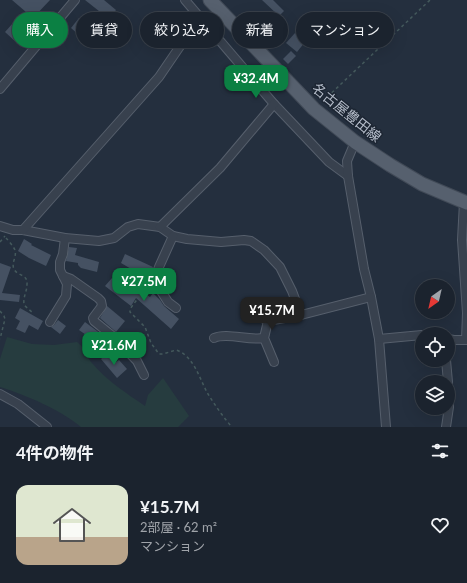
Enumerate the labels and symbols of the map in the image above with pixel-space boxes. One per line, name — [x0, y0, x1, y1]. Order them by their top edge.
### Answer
pin: ¥32.4M — [223, 65, 289, 99]
street label: 名古屋豊田線 — [309, 79, 385, 145]
pin: ¥27.5M — [111, 268, 177, 302]
north arrow — [415, 279, 455, 319]
pin: ¥15.7M — [239, 297, 305, 331]
pin: ¥21.6M — [81, 332, 147, 366]

